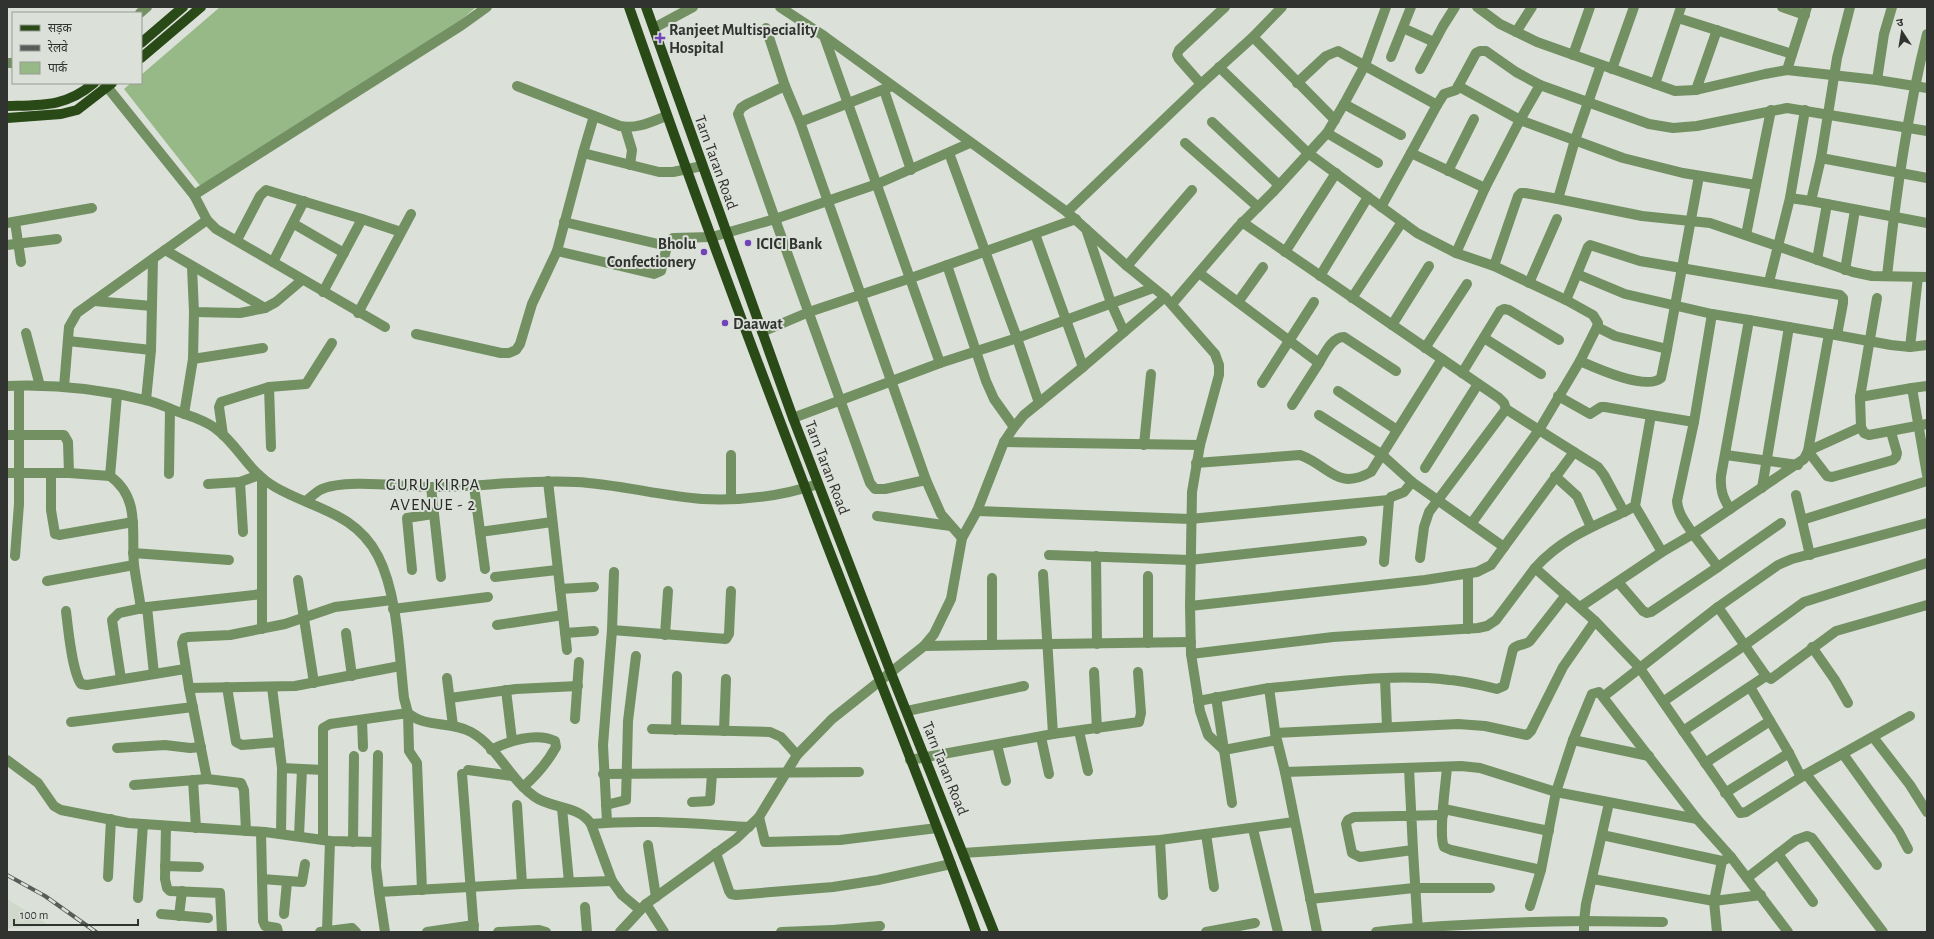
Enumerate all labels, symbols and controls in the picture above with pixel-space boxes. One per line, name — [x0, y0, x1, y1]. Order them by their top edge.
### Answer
legend — [12, 12, 142, 84]
north arrow — [1882, 12, 1922, 52]
text: उ — [1896, 17, 1905, 29]
text: सड़क — [48, 22, 73, 35]
place label: Ranjeet Multispeciality Hospital — [669, 22, 818, 56]
marker: Ranjeet Multispeciality Hospital — [654, 32, 666, 44]
text: रेलवे — [48, 40, 68, 54]
text: पार्क — [48, 61, 68, 74]
street label: Tarn Taran Road — [692, 113, 741, 212]
place label: Bholu Confectionery — [607, 236, 697, 271]
place label: ICICI Bank — [756, 236, 822, 252]
marker: ICICI Bank — [743, 238, 753, 248]
marker: Bholu Confectionery — [699, 247, 709, 257]
place label: Daawat — [733, 316, 783, 332]
marker: Daawat — [720, 318, 730, 328]
street label: Tarn Taran Road — [802, 418, 852, 516]
district label: GURU KIRPA AVENUE - 2 — [386, 476, 480, 513]
street label: Tarn Taran Road — [919, 719, 971, 817]
scale bar — [14, 901, 138, 927]
text: 100 m — [20, 909, 48, 921]

